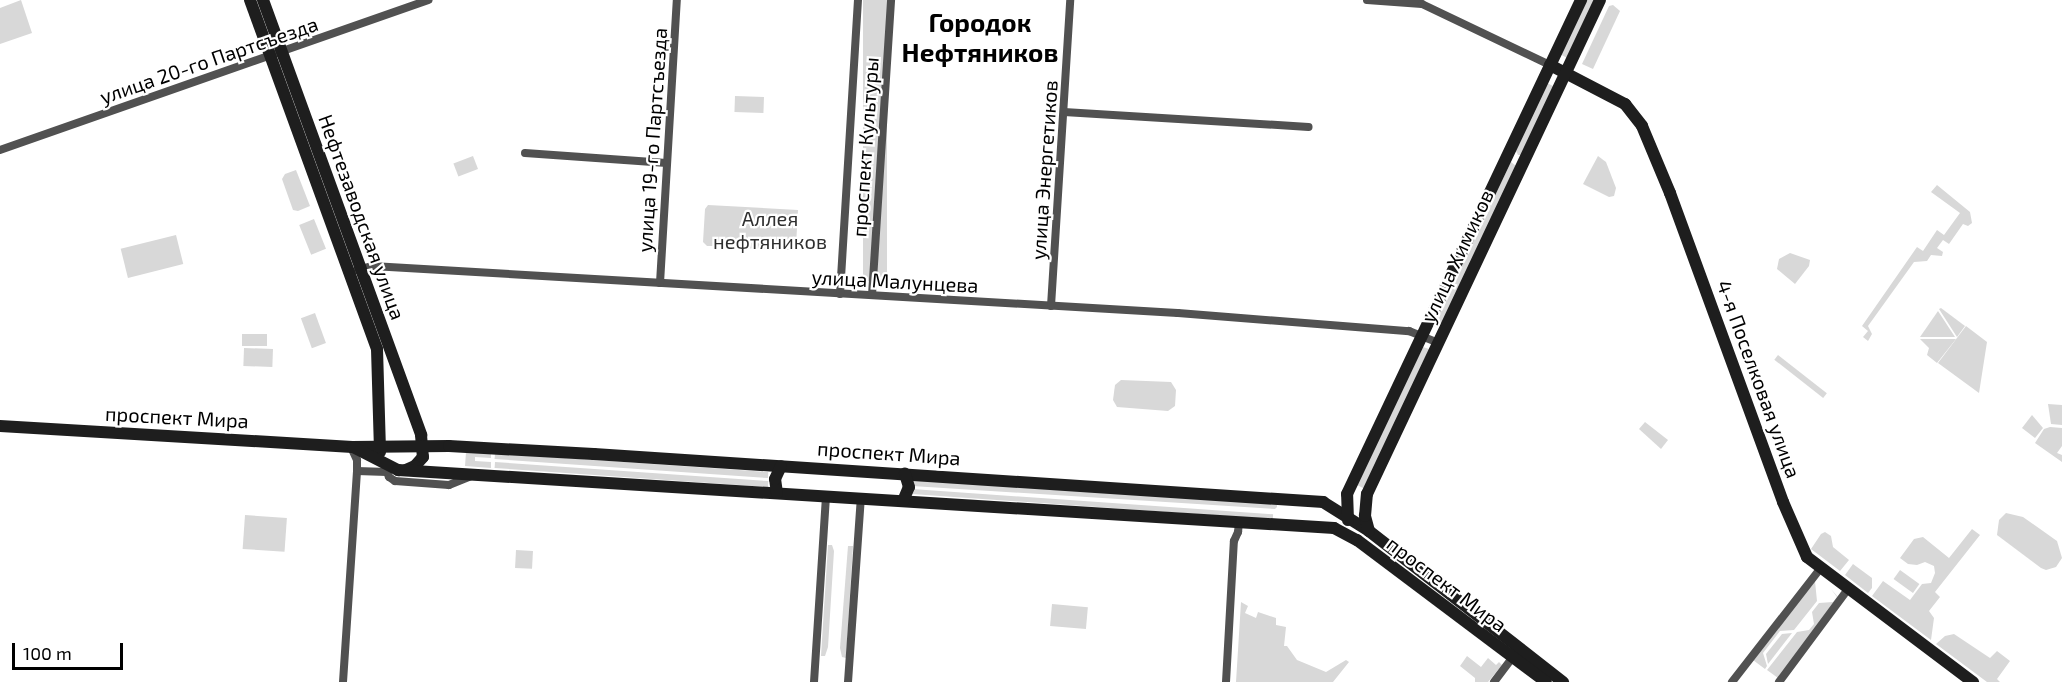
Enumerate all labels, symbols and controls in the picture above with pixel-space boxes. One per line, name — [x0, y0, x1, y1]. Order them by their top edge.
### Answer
district label: Городок Нефтяников — [902, 6, 1058, 67]
street label: улица 20-го Партсъезда — [97, 11, 321, 109]
street label: улица 19-го Партсъезда — [632, 27, 672, 253]
street label: проспект Культуры — [847, 56, 883, 238]
street label: улица Энергетиков — [1026, 79, 1062, 261]
street label: Нефтезаводская улица — [314, 111, 410, 323]
street label: улица Химиков — [1416, 186, 1498, 326]
park label: Аллея нефтяников — [713, 206, 827, 253]
street label: улица Малунцева — [811, 265, 979, 297]
street label: 4-я Поселковая улица — [1712, 277, 1806, 481]
street label: проспект Мира — [105, 401, 249, 433]
street label: проспект Мира — [816, 436, 962, 470]
street label: проспект Мира — [1382, 531, 1512, 637]
scale bar — [15, 631, 126, 669]
text: 100 m — [23, 642, 72, 664]

